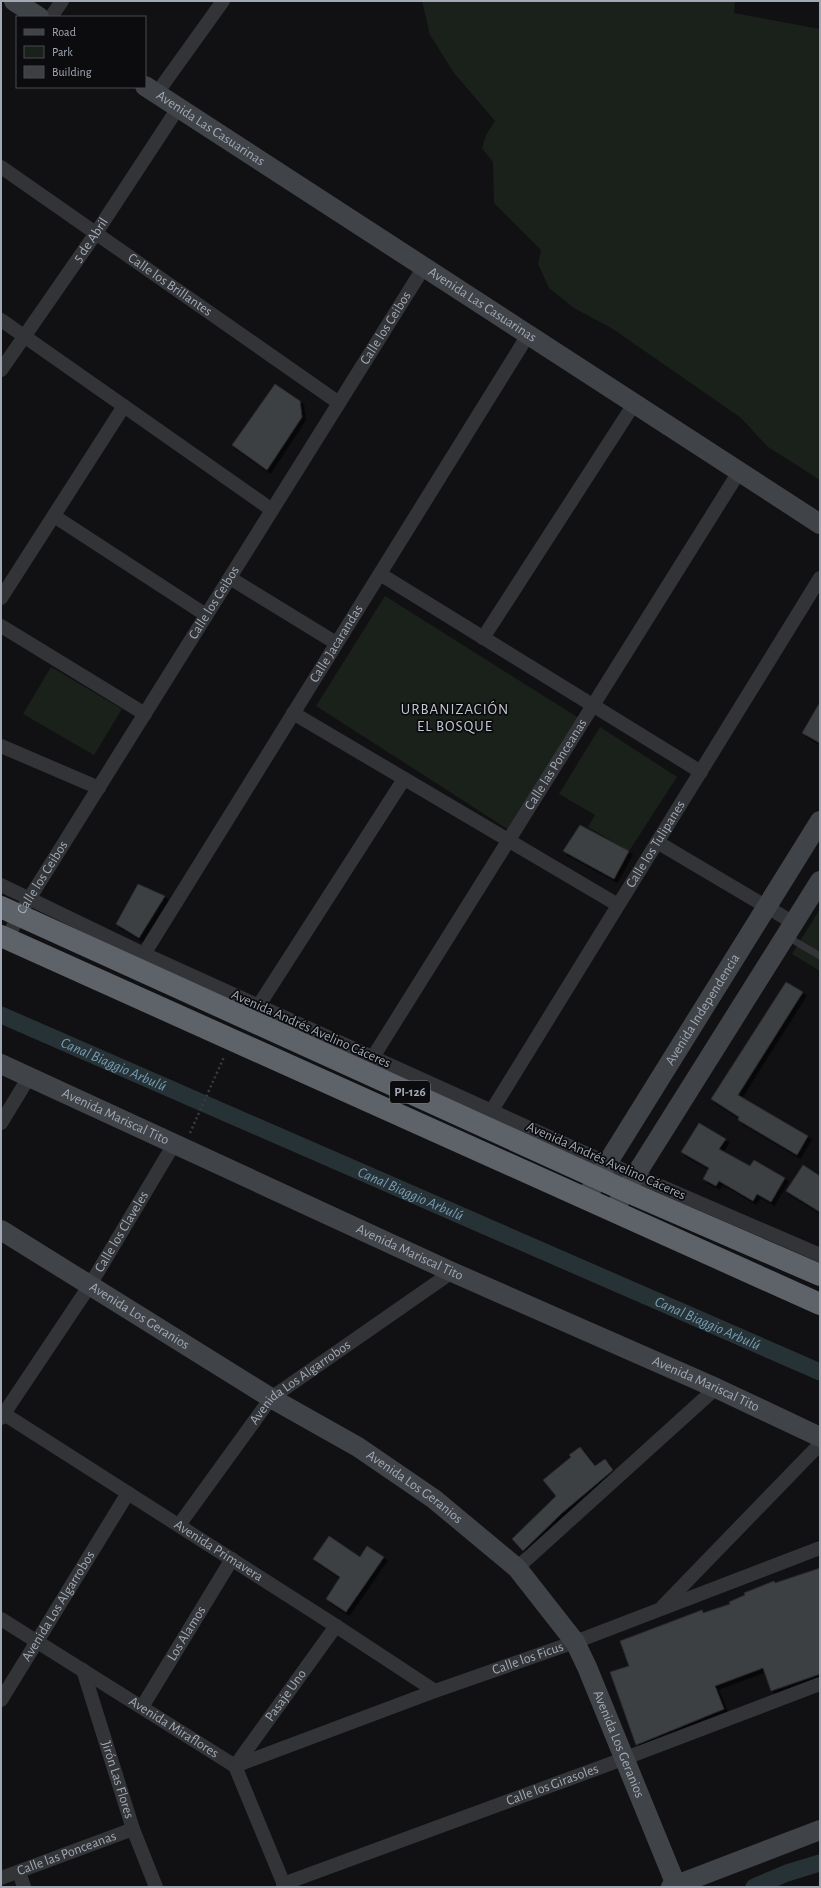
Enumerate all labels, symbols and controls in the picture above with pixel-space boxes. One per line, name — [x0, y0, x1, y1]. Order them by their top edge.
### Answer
legend — [16, 16, 146, 88]
text: Road — [52, 26, 76, 38]
text: Park — [52, 46, 73, 58]
text: Building — [52, 66, 92, 78]
street label: Avenida Las Casuarinas — [154, 88, 267, 169]
street label: 5 de Abril — [71, 215, 111, 265]
street label: Calle los Brillantes — [125, 251, 215, 319]
street label: Avenida Las Casuarinas — [426, 265, 539, 345]
street label: Calle los Ceibos — [358, 289, 414, 367]
street label: Calle los Ceibos — [186, 564, 242, 642]
street label: Calle Jacarandas — [307, 603, 366, 685]
district label: URBANIZACIÓN EL BOSQUE — [401, 700, 509, 734]
street label: Calle las Ponceanas — [522, 716, 590, 813]
street label: Calle los Tulipanes — [624, 798, 688, 890]
street label: Calle los Ceibos — [14, 838, 70, 917]
street label: Avenida Independencia — [663, 951, 743, 1068]
street label: Avenida Andrés Avelino Cáceres — [229, 988, 393, 1070]
water label: Canal Biaggio Arbulú — [59, 1035, 169, 1094]
road number: PI-126 — [390, 1081, 430, 1103]
street label: Avenida Mariscal Tito — [60, 1086, 171, 1147]
street label: Avenida Andrés Avelino Cáceres — [524, 1120, 688, 1202]
water label: Canal Biaggio Arbulú — [356, 1164, 466, 1223]
street label: Calle los Claveles — [92, 1189, 151, 1275]
street label: Avenida Mariscal Tito — [354, 1222, 465, 1283]
street label: Avenida Los Geranios — [87, 1280, 192, 1352]
water label: Canal Biaggio Arbulú — [653, 1294, 763, 1353]
street label: Avenida Los Algarrobos — [247, 1338, 353, 1427]
street label: Avenida Mariscal Tito — [650, 1354, 762, 1414]
street label: Avenida Los Geranios — [364, 1448, 465, 1526]
street label: Avenida Primavera — [172, 1517, 266, 1585]
street label: Avenida Los Algarrobos — [19, 1549, 98, 1664]
street label: Los Alamos — [165, 1604, 209, 1663]
street label: Calle los Ficus — [490, 1640, 565, 1677]
street label: Pasaje Uno — [263, 1667, 309, 1724]
street label: Avenida Los Geranios — [590, 1688, 647, 1800]
street label: Avenida Miraflores — [127, 1694, 221, 1761]
street label: Jirón Las Flores — [99, 1739, 136, 1820]
street label: Calle los Girasoles — [504, 1762, 600, 1808]
street label: Calle las Ponceanas — [15, 1829, 118, 1878]

